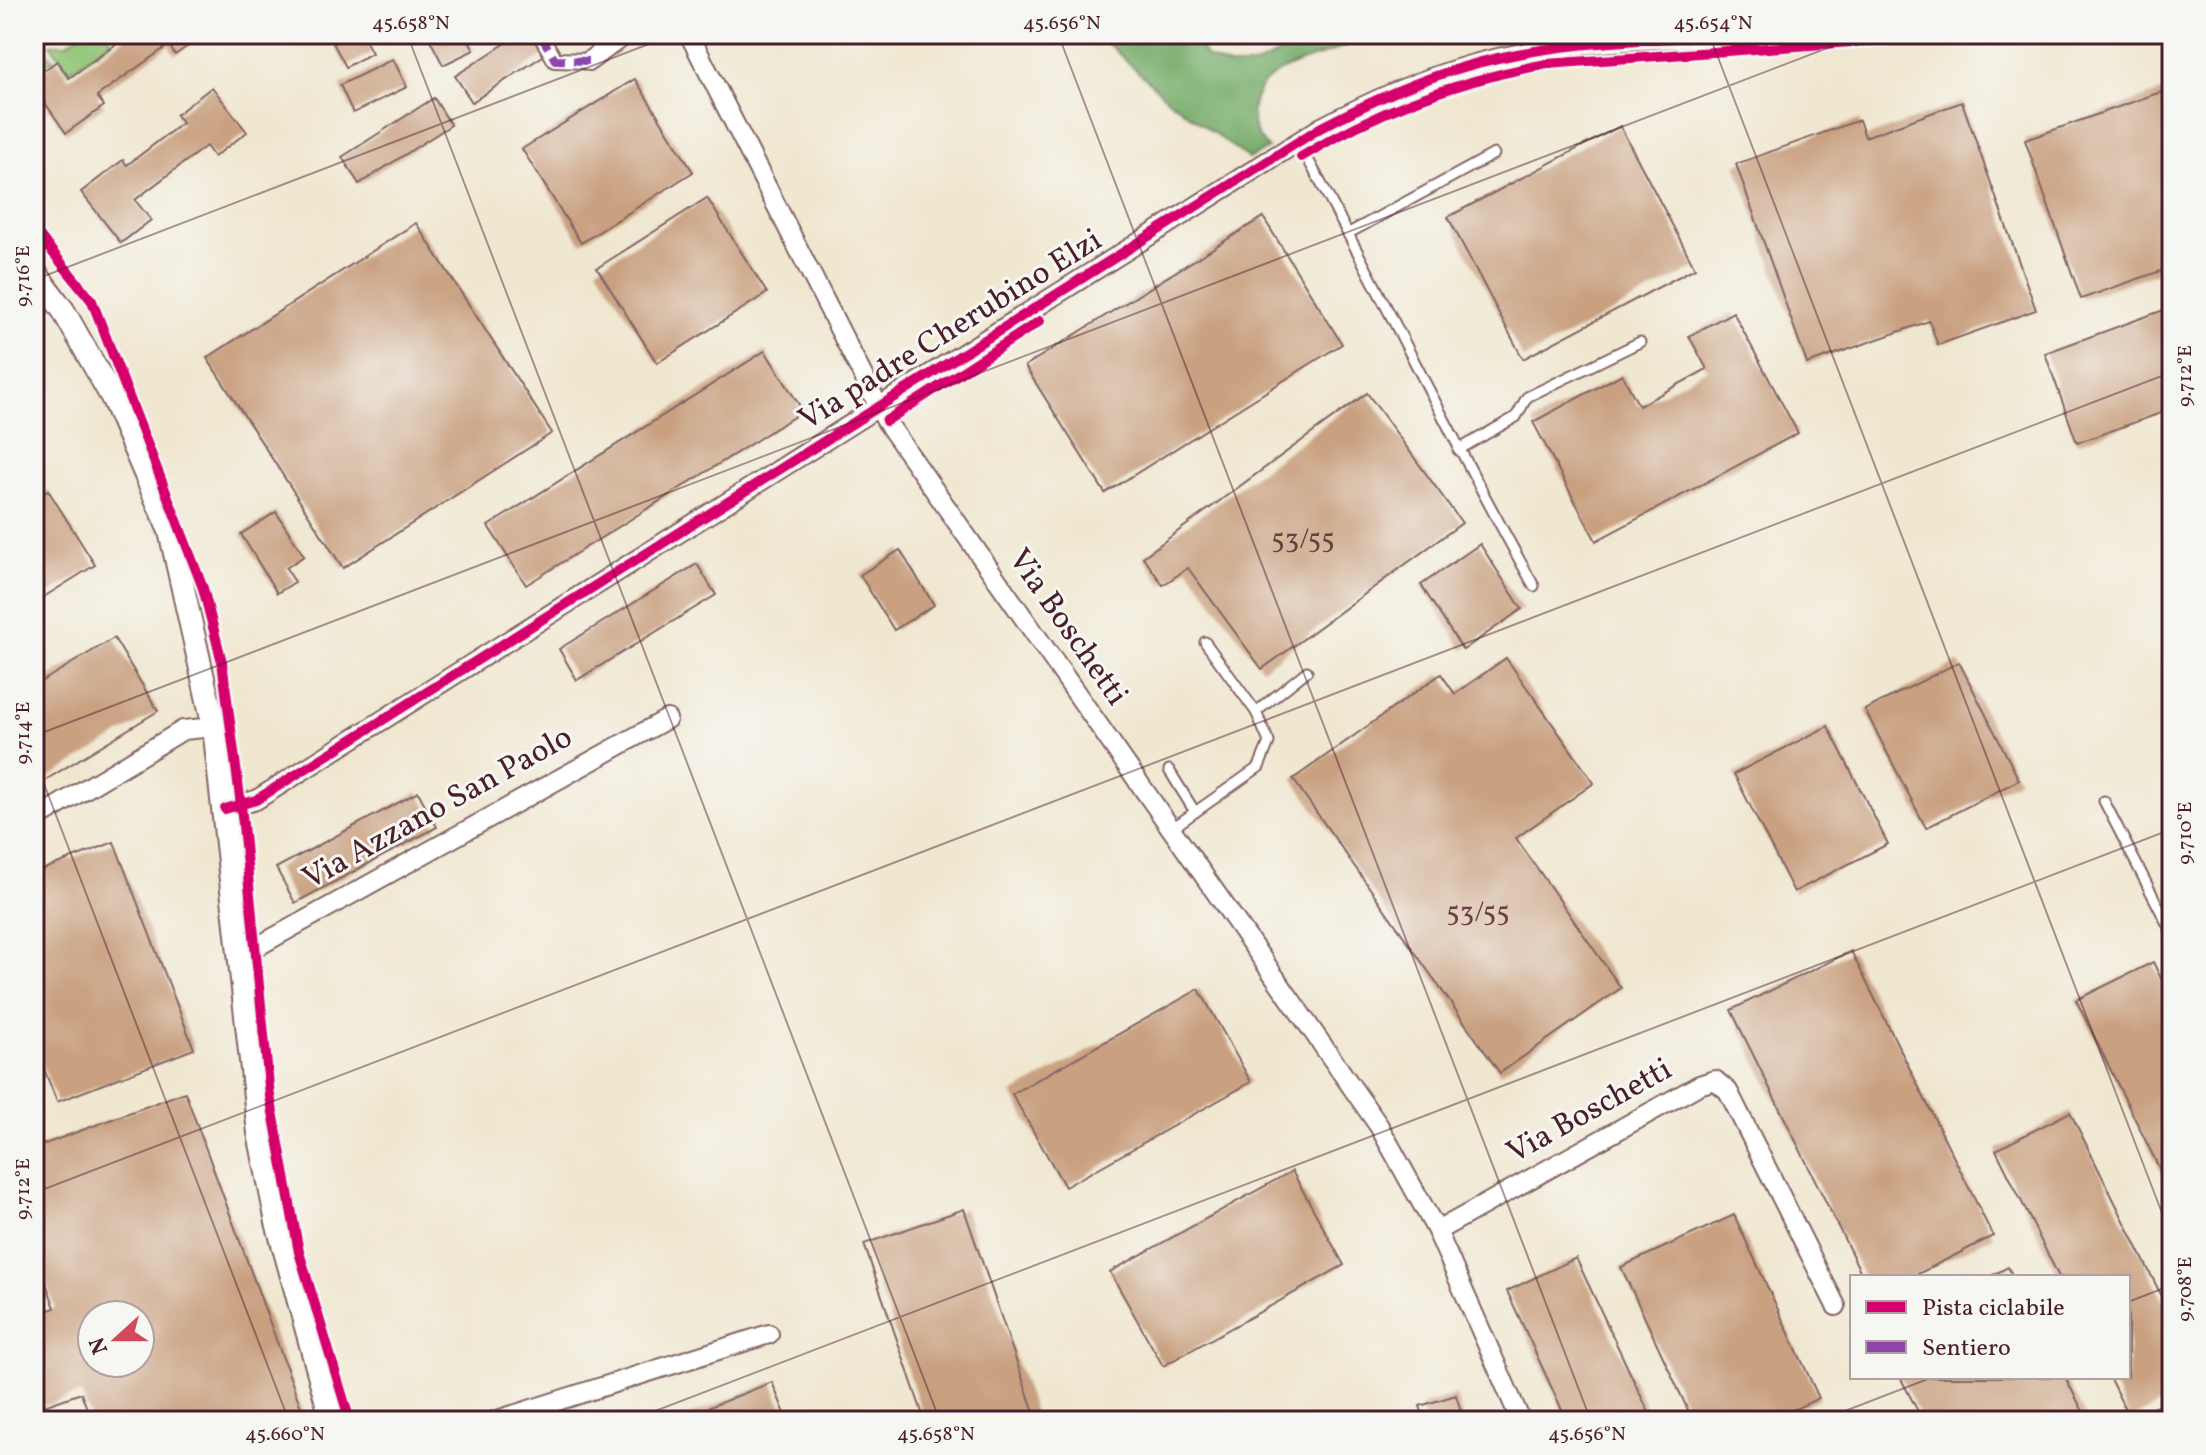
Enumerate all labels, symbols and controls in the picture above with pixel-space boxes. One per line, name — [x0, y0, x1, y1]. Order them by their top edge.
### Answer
text: 45.658°N — [372, 10, 450, 38]
text: 45.656°N — [1023, 10, 1101, 38]
text: 45.654°N — [1673, 10, 1753, 38]
street label: Via padre Cherubino Elzi — [791, 220, 1111, 442]
text: 9.716°E — [10, 245, 38, 307]
text: 9.712°E — [2172, 345, 2200, 407]
house number: 53/55 — [1271, 521, 1335, 560]
street label: Via Boschetti — [997, 541, 1137, 715]
text: 9.714°E — [10, 702, 38, 765]
street label: Via Azzano San Paolo — [295, 716, 581, 902]
text: 9.710°E — [2172, 801, 2200, 865]
house number: 53/55 — [1446, 894, 1510, 933]
street label: Via Boschetti — [1500, 1049, 1680, 1175]
text: 9.712°E — [10, 1158, 38, 1220]
text: 9.708°E — [2172, 1256, 2200, 1322]
legend — [1850, 1275, 2130, 1379]
text: Pista ciclabile — [1922, 1292, 2065, 1326]
north arrow — [76, 1299, 156, 1379]
text: N — [82, 1332, 117, 1358]
text: Sentiero — [1922, 1332, 2011, 1366]
text: 45.660°N — [245, 1421, 325, 1449]
text: 45.658°N — [897, 1421, 975, 1449]
text: 45.656°N — [1548, 1421, 1626, 1449]

